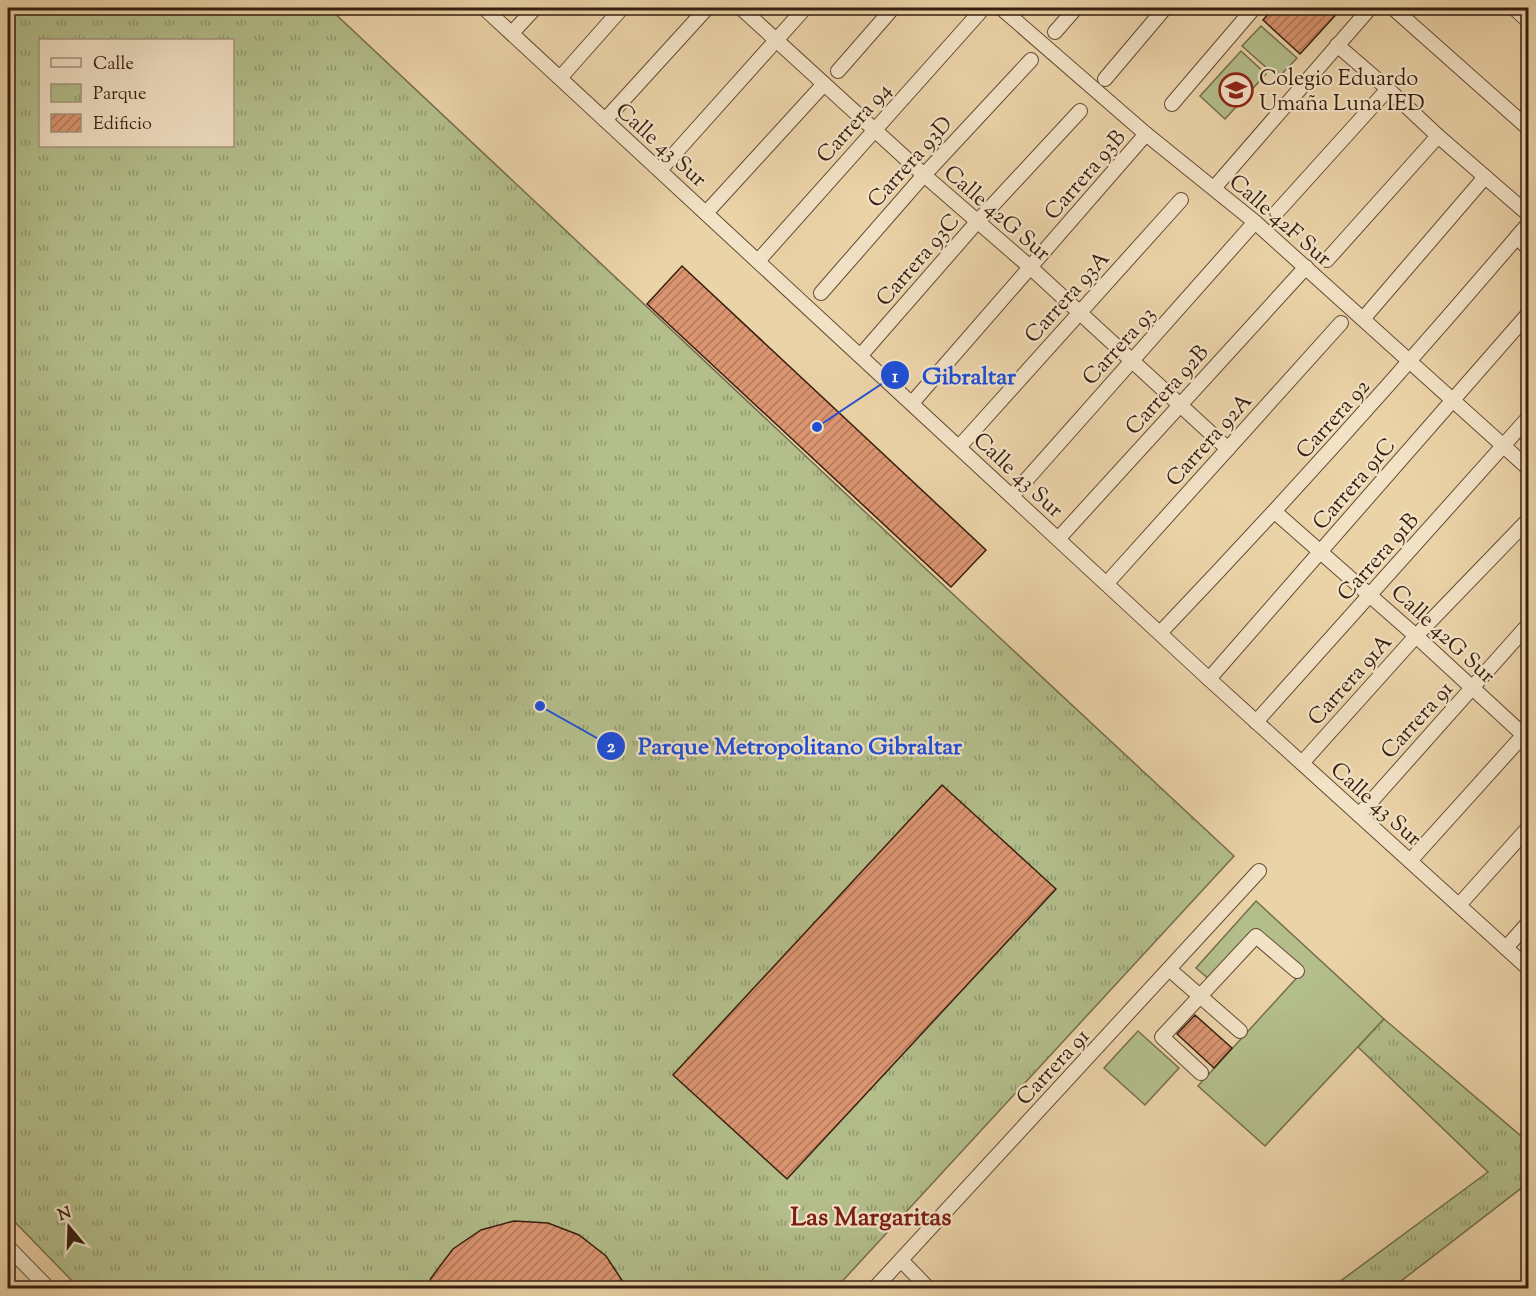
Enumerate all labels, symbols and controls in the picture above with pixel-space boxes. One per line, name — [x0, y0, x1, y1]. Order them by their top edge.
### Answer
legend — [39, 39, 234, 147]
text: Calle — [93, 52, 134, 78]
place label: Colegio Eduardo Umaña Luna IED — [1259, 64, 1425, 121]
school or university icon: Colegio Eduardo Umaña Luna IED — [1218, 72, 1254, 108]
street label: Carrera 94 — [810, 77, 900, 171]
text: Parque — [93, 82, 146, 108]
street label: Calle 43 Sur — [607, 96, 713, 196]
street label: Carrera 93D — [861, 110, 961, 216]
text: Edificio — [93, 112, 152, 138]
street label: Carrera 93B — [1038, 124, 1135, 228]
street label: Calle 42G Sur — [935, 159, 1057, 270]
street label: Calle 42F Sur — [1221, 168, 1337, 275]
street label: Carrera 93C — [870, 207, 969, 315]
street label: Carrera 93A — [1018, 245, 1119, 351]
street label: Carrera 93 — [1076, 300, 1164, 394]
street label: Carrera 92B — [1119, 339, 1218, 443]
callout: Gibraltar — [880, 354, 1028, 396]
text: Gibraltar — [922, 361, 1017, 395]
text: 1 — [892, 365, 899, 391]
street label: Carrera 92 — [1290, 373, 1379, 467]
street label: Carrera 92A — [1160, 387, 1261, 495]
street label: Calle 43 Sur — [965, 426, 1069, 527]
street label: Carrera 91C — [1306, 432, 1404, 538]
street label: Carrera 91B — [1331, 507, 1428, 609]
street label: Calle 42G Sur — [1383, 578, 1501, 692]
street label: Carrera 91A — [1301, 628, 1401, 734]
street label: Carrera 91 — [1374, 675, 1462, 767]
callout: Parque Metropolitano Gibraltar — [596, 725, 974, 767]
text: Parque Metropolitano Gibraltar — [638, 731, 963, 765]
text: 2 — [607, 735, 616, 761]
street label: Calle 43 Sur — [1322, 755, 1428, 855]
street label: Carrera 91 — [1010, 1022, 1099, 1114]
north arrow — [39, 1197, 99, 1257]
district label: Las Margaritas — [790, 1200, 952, 1237]
text: N — [55, 1202, 75, 1228]

